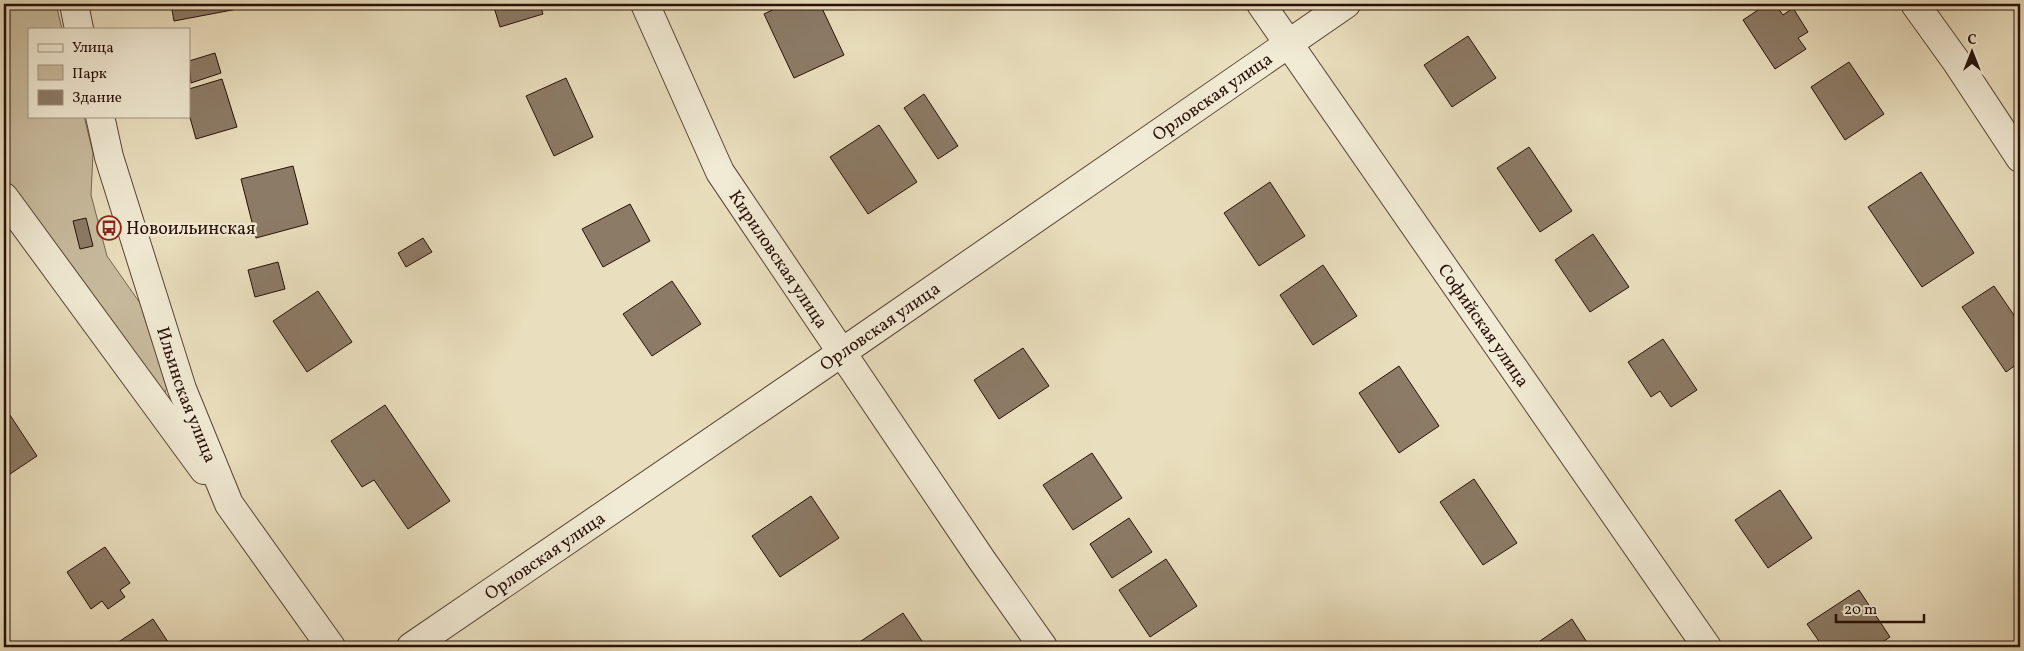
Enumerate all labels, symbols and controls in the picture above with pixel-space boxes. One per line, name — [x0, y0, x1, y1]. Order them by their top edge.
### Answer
legend — [28, 28, 190, 118]
north arrow — [1946, 28, 1996, 78]
text: С — [1967, 31, 1977, 50]
text: Улица — [72, 38, 114, 59]
street label: Орловская улица — [1148, 47, 1278, 148]
text: Парк — [72, 64, 107, 85]
text: Здание — [72, 88, 122, 109]
street label: Кириловская улица — [722, 186, 833, 334]
bus stop icon: Новоильинская — [96, 215, 122, 241]
place label: Новоильинская — [126, 217, 255, 242]
street label: Софийская улица — [1431, 259, 1534, 393]
street label: Орловская улица — [815, 277, 946, 378]
street label: Ильинская улица — [149, 324, 222, 467]
street label: Орловская улица — [480, 507, 611, 607]
scale bar — [1836, 591, 1924, 623]
text: 20 m — [1844, 600, 1877, 621]

